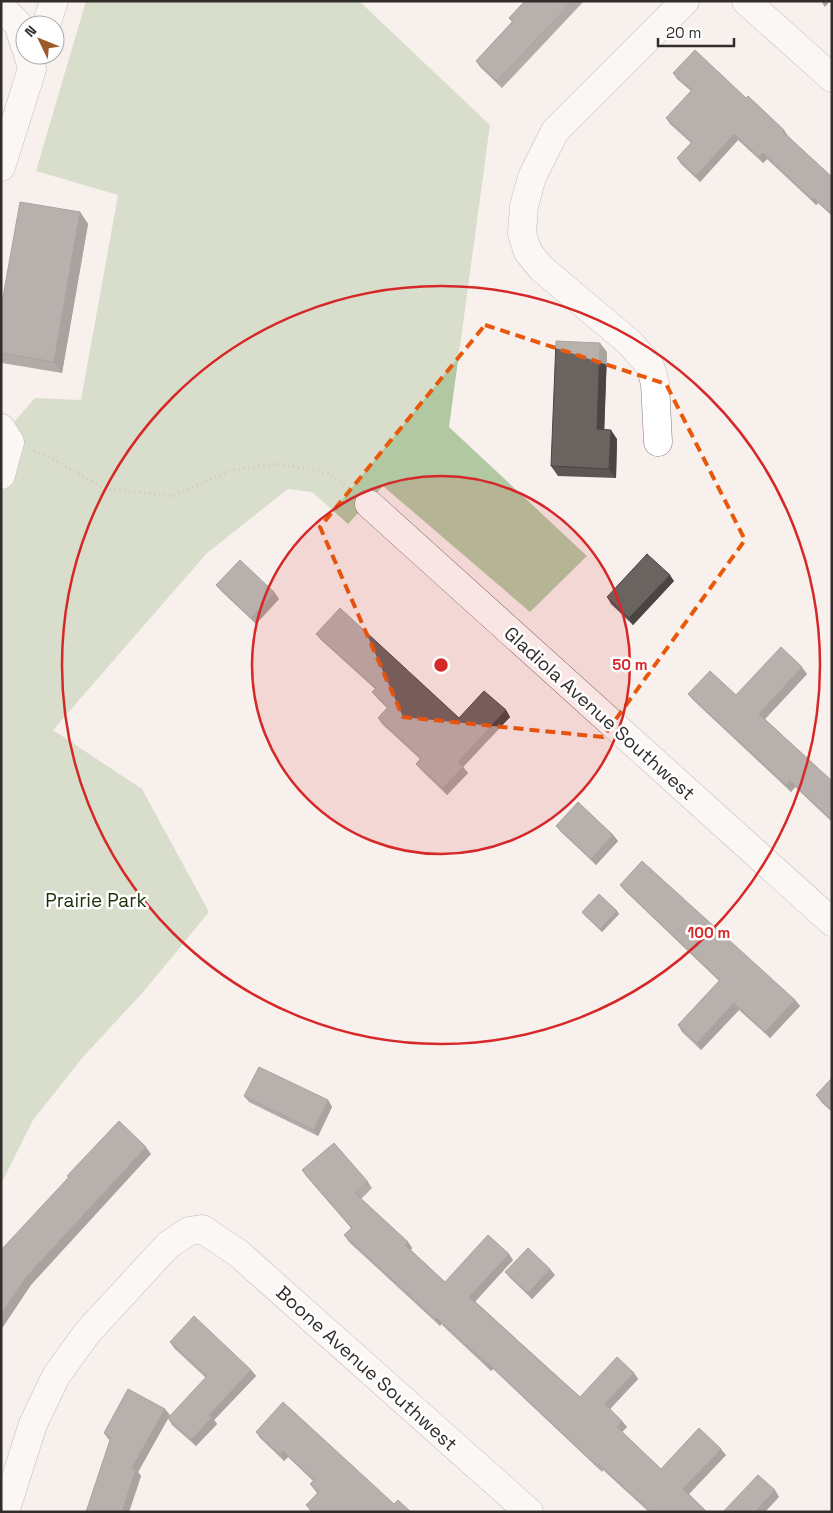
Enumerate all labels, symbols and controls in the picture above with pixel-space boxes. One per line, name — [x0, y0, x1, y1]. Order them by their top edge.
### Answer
north arrow — [15, 15, 65, 65]
scale bar — [658, 15, 734, 47]
text: N — [21, 22, 40, 41]
text: 20 m — [666, 23, 701, 42]
street label: Gladiola Avenue Southwest — [499, 621, 700, 806]
text: 50 m — [612, 655, 648, 674]
centre of rings — [432, 656, 450, 674]
park label: Prairie Park — [45, 888, 147, 913]
text: 100 m — [688, 923, 730, 942]
street label: Boone Avenue Southwest — [271, 1280, 463, 1457]

